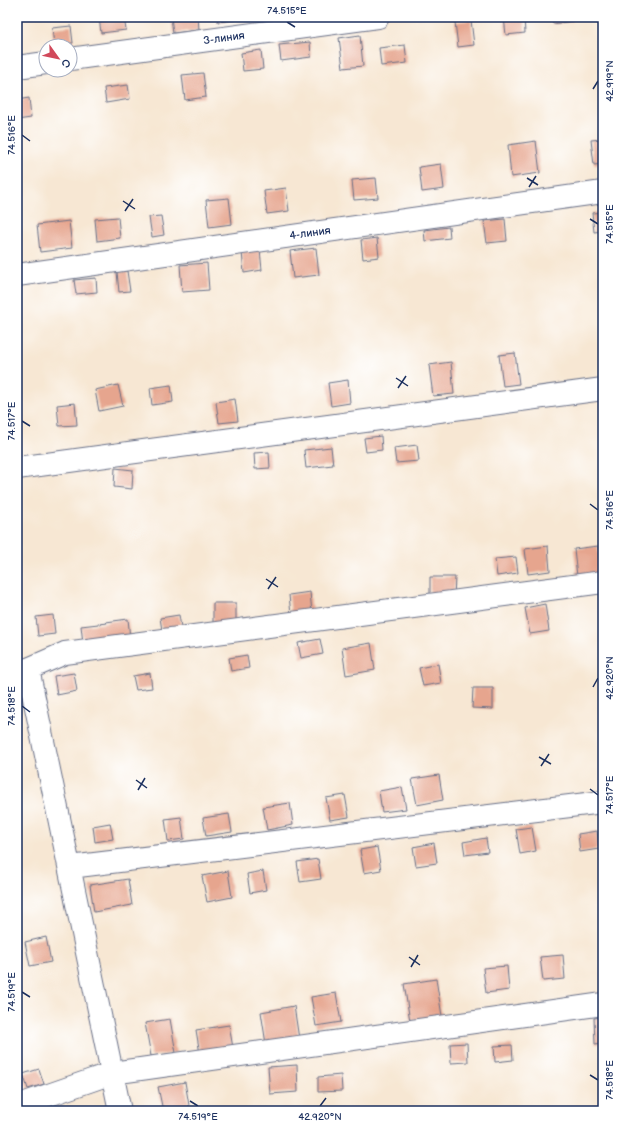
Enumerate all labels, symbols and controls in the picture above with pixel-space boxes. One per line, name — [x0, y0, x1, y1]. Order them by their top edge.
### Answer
text: 74.515°E — [267, 5, 307, 17]
street label: 3-линия — [202, 29, 246, 47]
north arrow — [38, 38, 78, 78]
text: С — [58, 56, 74, 70]
text: 42.919°N — [604, 60, 616, 102]
text: 74.516°E — [6, 115, 18, 155]
text: 74.515°E — [604, 204, 616, 244]
street label: 4-линия — [289, 224, 331, 242]
text: 74.517°E — [6, 401, 18, 440]
text: 74.516°E — [604, 490, 616, 530]
text: 42.920°N — [604, 656, 616, 700]
text: 74.518°E — [6, 686, 18, 726]
text: 74.517°E — [604, 775, 616, 814]
text: 74.519°E — [6, 972, 18, 1012]
text: 74.518°E — [604, 1060, 616, 1100]
text: 74.519°E — [178, 1111, 218, 1123]
text: 42.920°N — [298, 1111, 342, 1123]

